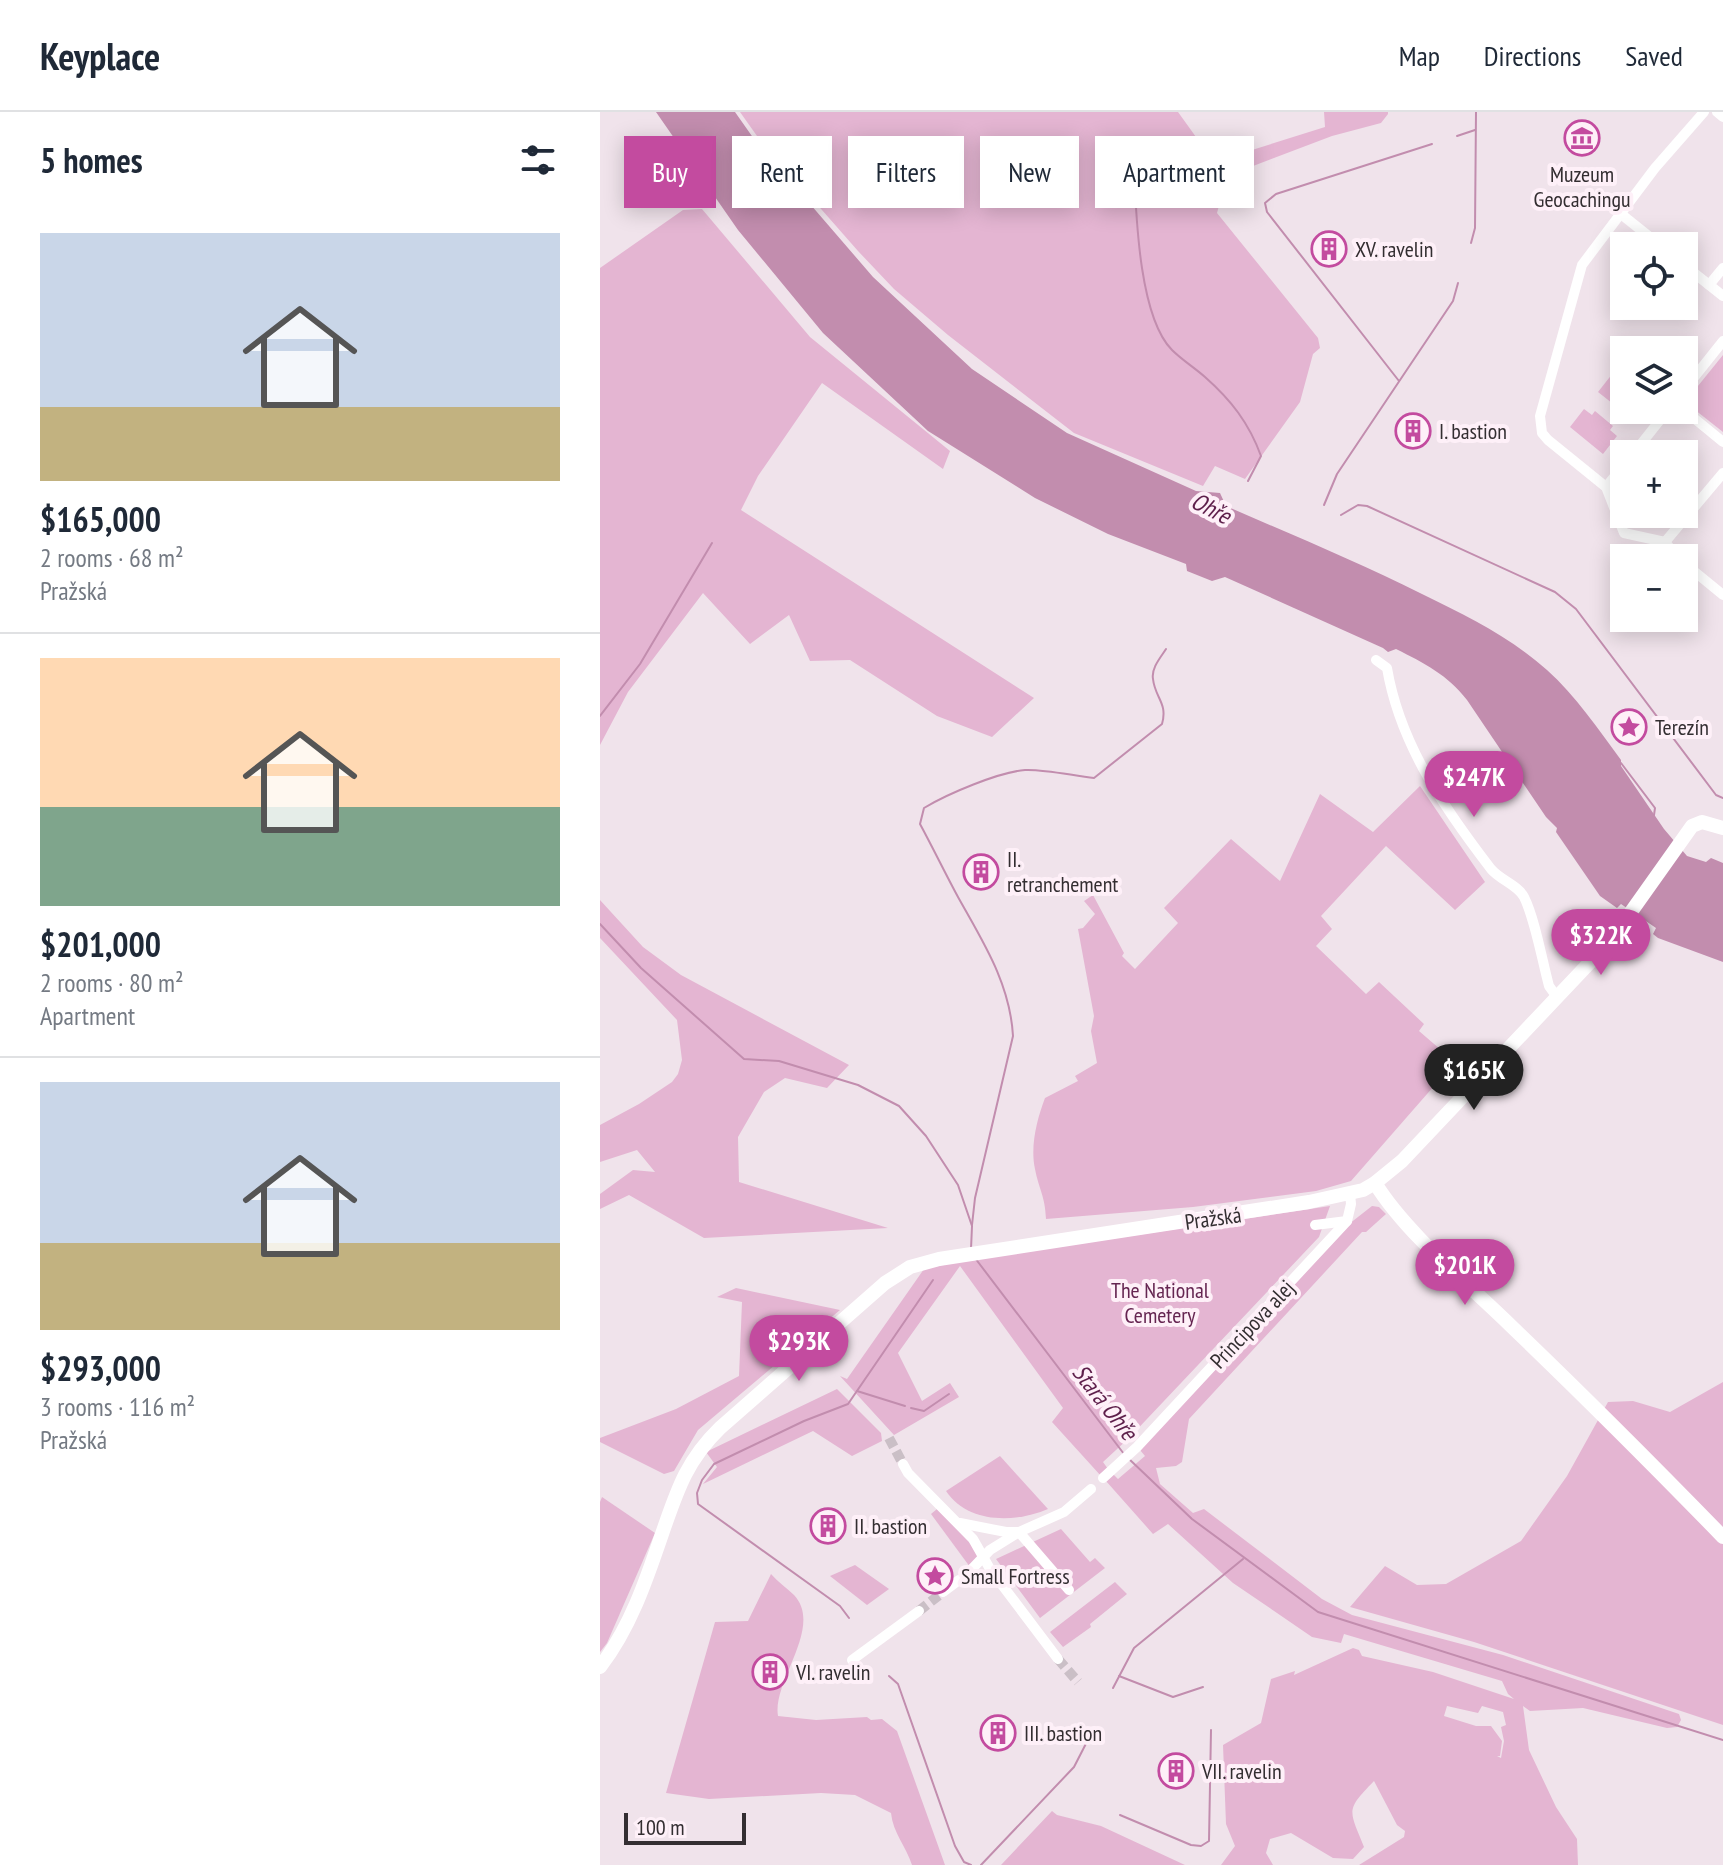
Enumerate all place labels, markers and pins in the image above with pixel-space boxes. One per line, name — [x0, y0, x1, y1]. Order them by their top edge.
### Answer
museum icon: Muzeum Geocachingu — [1563, 119, 1601, 157]
place label: Muzeum Geocachingu — [1534, 160, 1630, 213]
building icon: XV. ravelin — [1310, 230, 1348, 268]
place label: XV. ravelin — [1355, 235, 1433, 263]
building icon: I. bastion — [1394, 412, 1432, 450]
place label: I. bastion — [1439, 417, 1507, 445]
place icon: Terezín — [1610, 708, 1648, 746]
place label: Terezín — [1655, 713, 1709, 741]
pin: $247K — [1418, 751, 1530, 819]
place label: II. retranchement — [1007, 845, 1118, 898]
building icon: II. retranchement — [962, 853, 1000, 891]
pin: $322K — [1545, 909, 1657, 977]
pin: $165K — [1418, 1044, 1530, 1112]
pin: $201K — [1409, 1239, 1521, 1307]
pin: $293K — [743, 1315, 855, 1383]
building icon: II. bastion — [809, 1507, 847, 1545]
place label: II. bastion — [854, 1512, 927, 1540]
place icon: Small Fortress — [916, 1557, 954, 1595]
place label: Small Fortress — [961, 1562, 1070, 1590]
building icon: VI. ravelin — [751, 1653, 789, 1691]
place label: VI. ravelin — [795, 1658, 870, 1686]
building icon: III. bastion — [979, 1714, 1017, 1752]
place label: III. bastion — [1024, 1719, 1102, 1747]
building icon: VII. ravelin — [1157, 1752, 1195, 1790]
place label: VII. ravelin — [1201, 1757, 1282, 1785]

